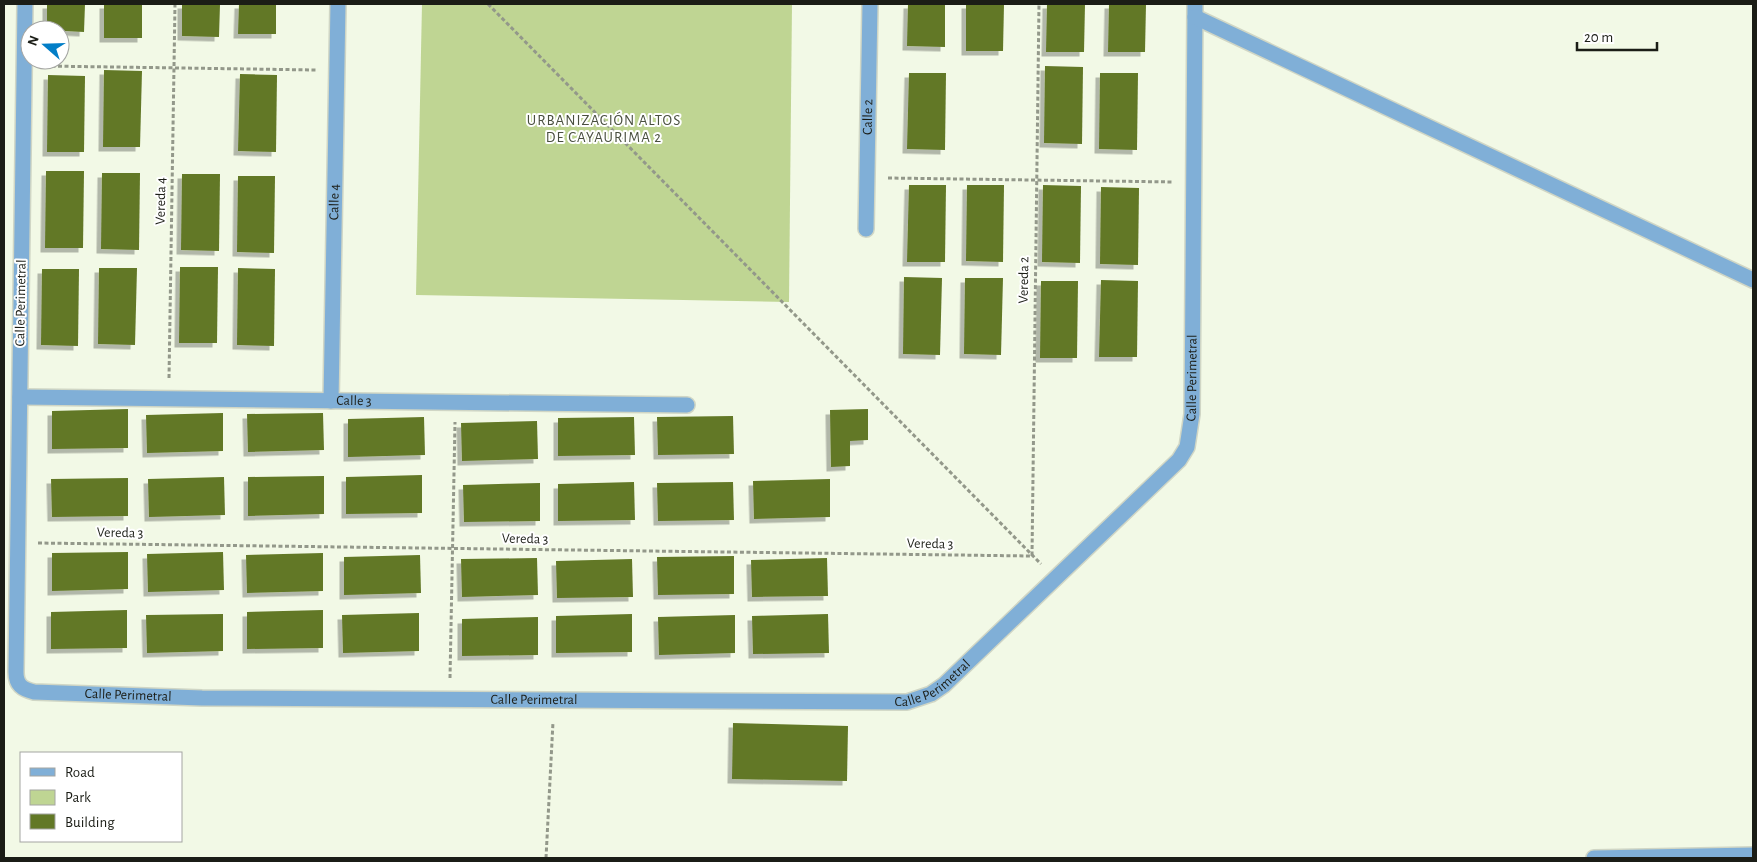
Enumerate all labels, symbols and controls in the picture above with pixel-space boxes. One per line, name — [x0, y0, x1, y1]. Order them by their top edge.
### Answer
north arrow — [20, 20, 70, 70]
scale bar — [1577, 20, 1657, 52]
text: 20 m — [1584, 30, 1613, 45]
text: N — [25, 34, 42, 48]
street label: Calle 2 — [861, 99, 875, 135]
district label: URBANIZACIÓN ALTOS DE CAYAURIMA 2 — [527, 111, 681, 145]
street label: Vereda 4 — [154, 177, 168, 225]
street label: Calle 4 — [327, 184, 342, 220]
street label: Vereda 2 — [1017, 256, 1031, 304]
street label: Calle Perimetral — [13, 259, 29, 347]
street label: Calle Perimetral — [1184, 335, 1200, 423]
street label: Calle 3 — [336, 394, 372, 408]
street label: Vereda 3 — [97, 526, 144, 540]
street label: Vereda 3 — [502, 532, 549, 546]
street label: Vereda 3 — [907, 537, 954, 551]
street label: Calle Perimetral — [894, 657, 973, 709]
street label: Calle Perimetral — [84, 687, 172, 704]
street label: Calle Perimetral — [490, 693, 578, 707]
legend — [20, 752, 182, 842]
text: Road — [65, 765, 95, 780]
text: Park — [65, 790, 91, 805]
text: Building — [65, 815, 115, 830]

